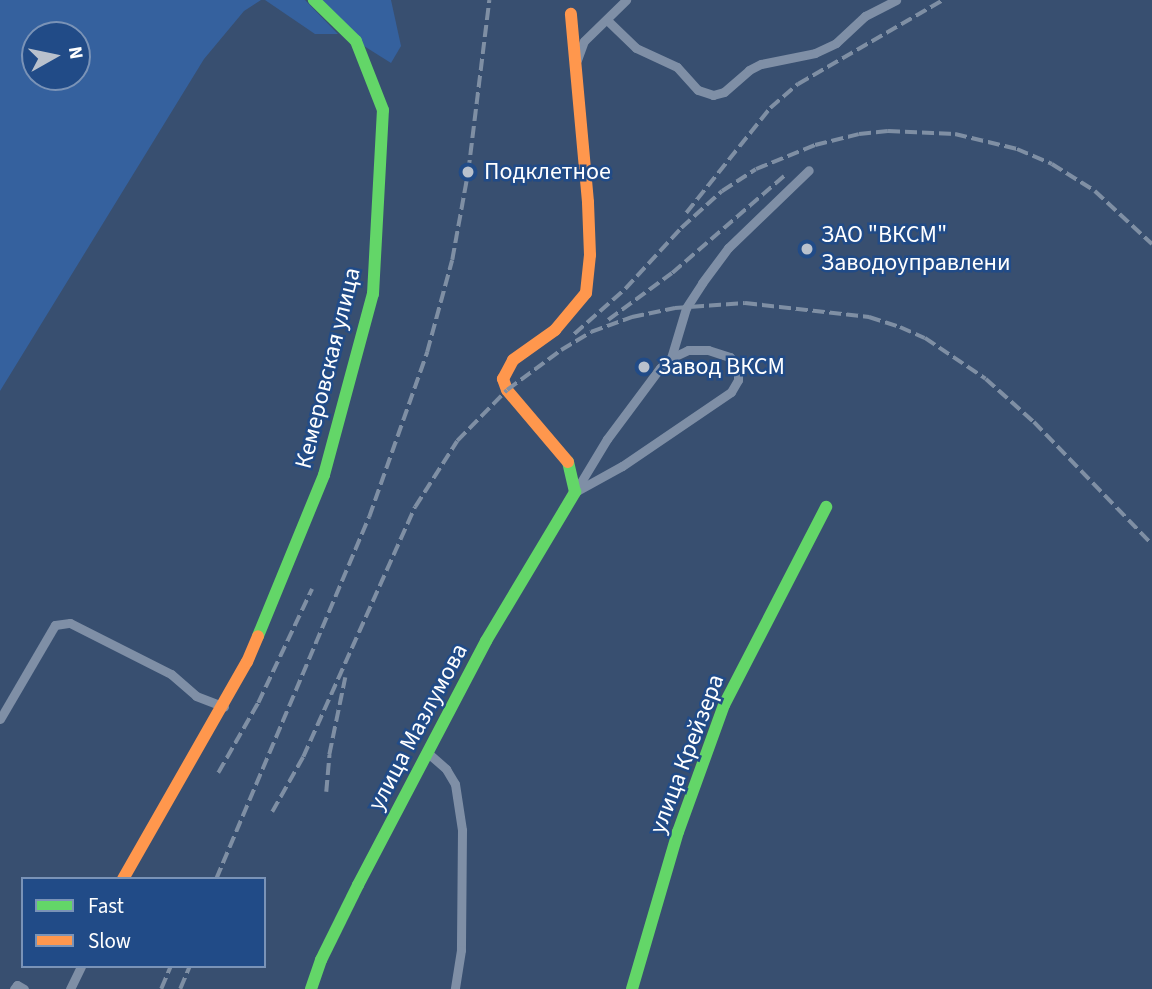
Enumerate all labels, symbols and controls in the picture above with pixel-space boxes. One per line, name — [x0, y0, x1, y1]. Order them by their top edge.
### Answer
north arrow — [21, 21, 91, 91]
text: N — [61, 45, 90, 61]
place label: Подклетное — [484, 158, 611, 186]
marker: Подклетное — [458, 162, 478, 182]
place label: ЗАО "ВКСМ" Заводоуправлени — [821, 221, 1011, 277]
marker: ЗАО "ВКСМ" Заводоуправлени — [799, 241, 815, 257]
street label: Кемеровская улица — [289, 265, 367, 471]
place label: Завод ВКСМ — [658, 353, 785, 381]
marker: Завод ВКСМ — [636, 359, 652, 375]
street label: улица Мазлумова — [362, 639, 474, 815]
street label: улица Крейзера — [643, 670, 731, 838]
legend — [21, 877, 266, 968]
text: Fast — [88, 891, 124, 921]
text: Slow — [88, 926, 131, 956]

